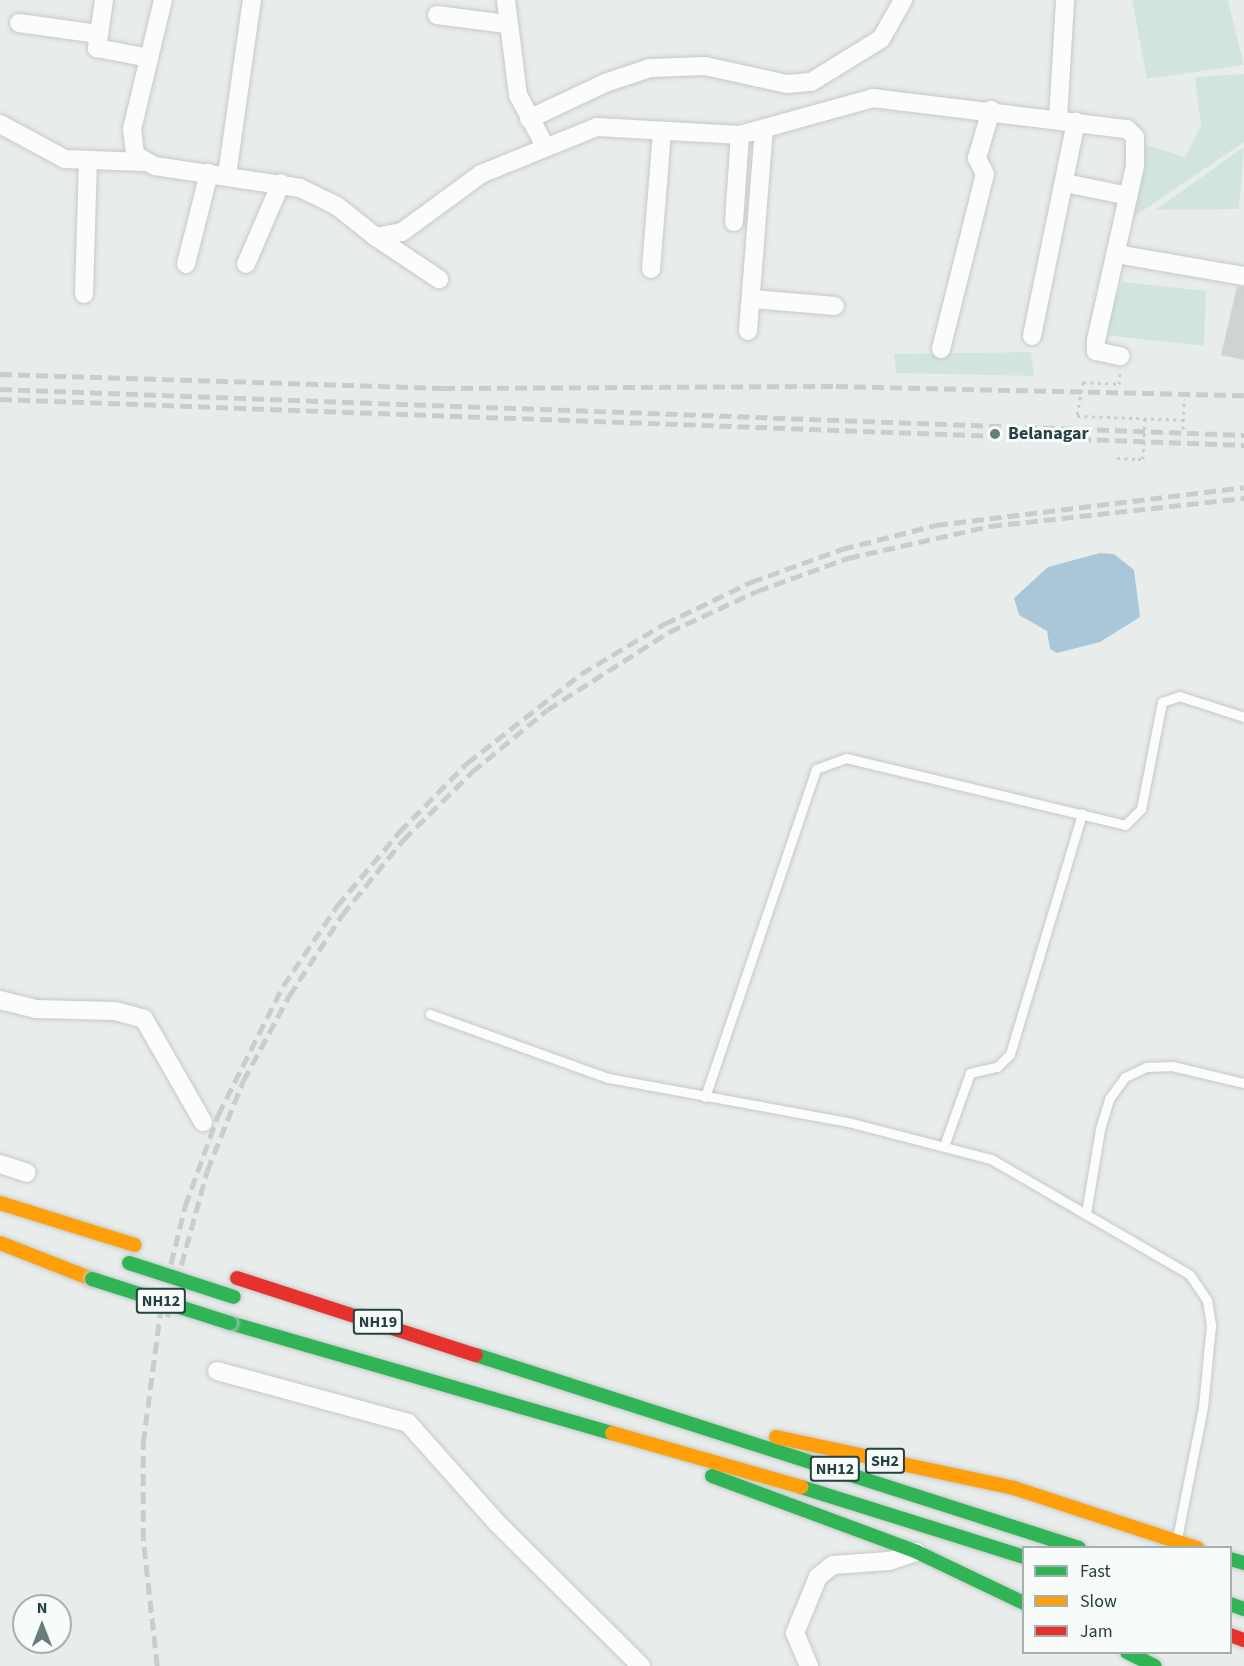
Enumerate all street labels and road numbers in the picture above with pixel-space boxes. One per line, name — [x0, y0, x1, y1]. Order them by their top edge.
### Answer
road number: NH12 — [136, 1288, 186, 1314]
road number: NH19 — [352, 1309, 404, 1335]
road number: SH2 — [864, 1448, 906, 1474]
road number: NH12 — [810, 1456, 860, 1482]

